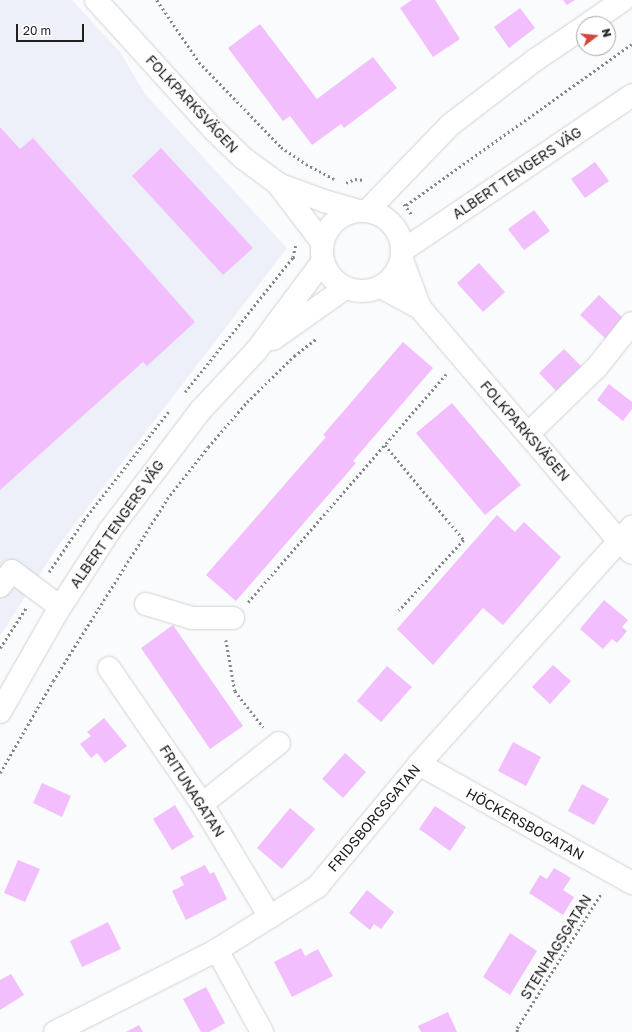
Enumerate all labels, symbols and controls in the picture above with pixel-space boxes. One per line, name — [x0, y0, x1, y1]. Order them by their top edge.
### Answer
scale bar — [18, 16, 86, 42]
north arrow — [576, 16, 616, 56]
text: 20 m — [23, 23, 51, 38]
text: N — [600, 27, 614, 39]
street label: FOLKPARKSVÄGEN — [142, 52, 242, 156]
street label: ALBERT TENGERS VÄG — [449, 123, 585, 223]
street label: FOLKPARKSVÄGEN — [477, 377, 573, 485]
street label: ALBERT TENGERS VÄG — [66, 457, 168, 591]
street label: FRITUNAGATAN — [156, 742, 228, 840]
street label: FRIDSBORGSGATAN — [324, 761, 424, 875]
street label: HÖCKERSBOGATAN — [463, 785, 587, 863]
street label: STENHAGSGATAN — [517, 891, 595, 1003]

